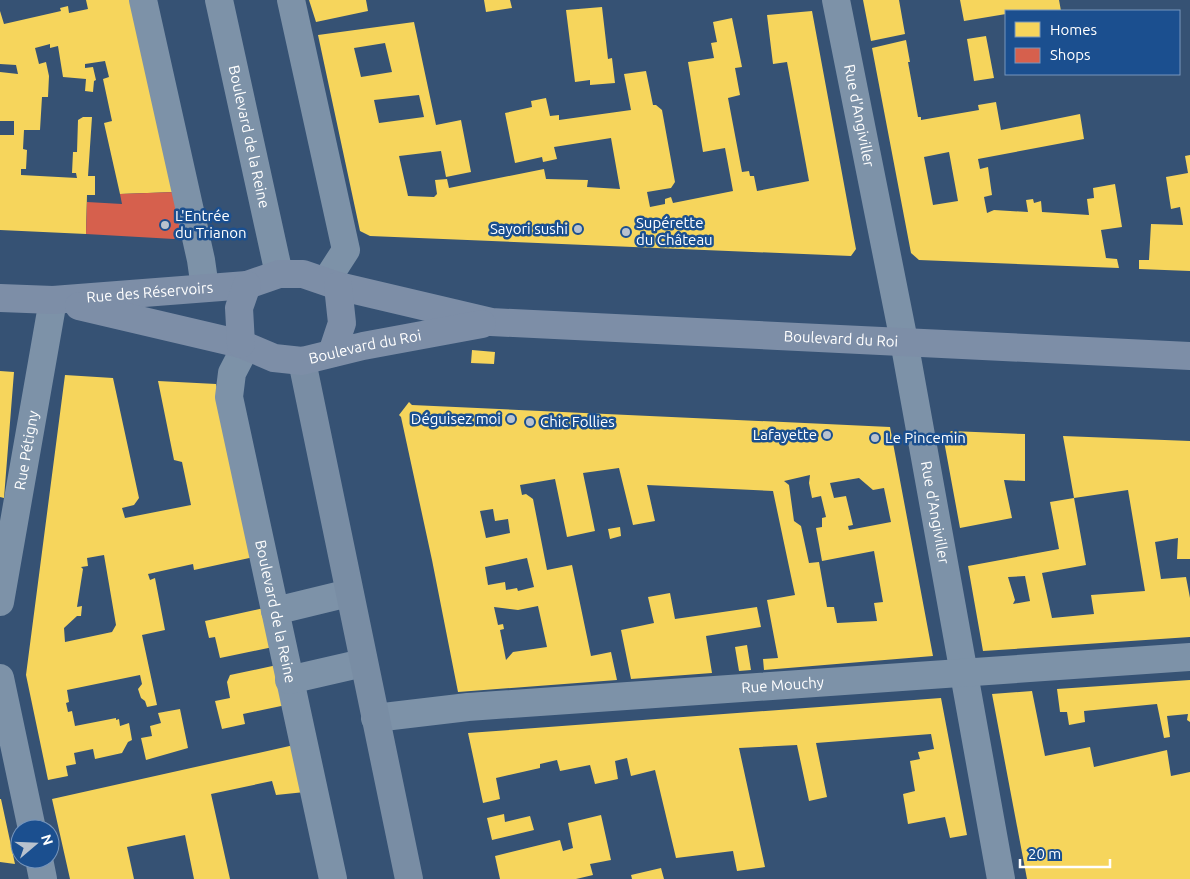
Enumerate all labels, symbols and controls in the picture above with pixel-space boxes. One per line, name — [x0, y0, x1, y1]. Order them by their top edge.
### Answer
legend — [1005, 10, 1180, 75]
text: Homes — [1050, 21, 1097, 38]
text: Shops — [1050, 46, 1091, 63]
street label: Rue d'Angiviller — [841, 63, 878, 169]
street label: Boulevard de la Reine — [226, 64, 273, 210]
place label: L'Entrée du Trianon — [175, 207, 247, 241]
place label: Supérette du Château — [636, 214, 713, 248]
marker: L'Entrée du Trianon — [159, 219, 171, 231]
place label: Sayori sushi — [490, 220, 568, 237]
marker: Sayori sushi — [572, 223, 584, 235]
marker: Supérette du Château — [620, 226, 632, 238]
street label: Rue des Réservoirs — [86, 279, 214, 305]
street label: Boulevard du Roi — [307, 326, 423, 367]
street label: Boulevard du Roi — [783, 327, 899, 350]
street label: Rue Pétigny — [11, 409, 41, 491]
place label: Déguisez moi — [411, 410, 501, 427]
marker: Déguisez moi — [505, 413, 517, 425]
place label: Chic Follies — [540, 413, 615, 430]
marker: Chic Follies — [524, 416, 536, 428]
place label: Lafayette — [753, 426, 817, 443]
marker: Lafayette — [821, 429, 833, 441]
place label: Le Pincemin — [885, 429, 966, 446]
marker: Le Pincemin — [869, 432, 881, 444]
street label: Rue d'Angiviller — [918, 459, 953, 566]
street label: Boulevard de la Reine — [252, 538, 299, 684]
street label: Rue Mouchy — [741, 673, 824, 696]
north arrow — [10, 819, 60, 869]
text: N — [38, 832, 57, 847]
scale bar — [1020, 836, 1110, 868]
text: 20 m — [1028, 845, 1061, 862]

